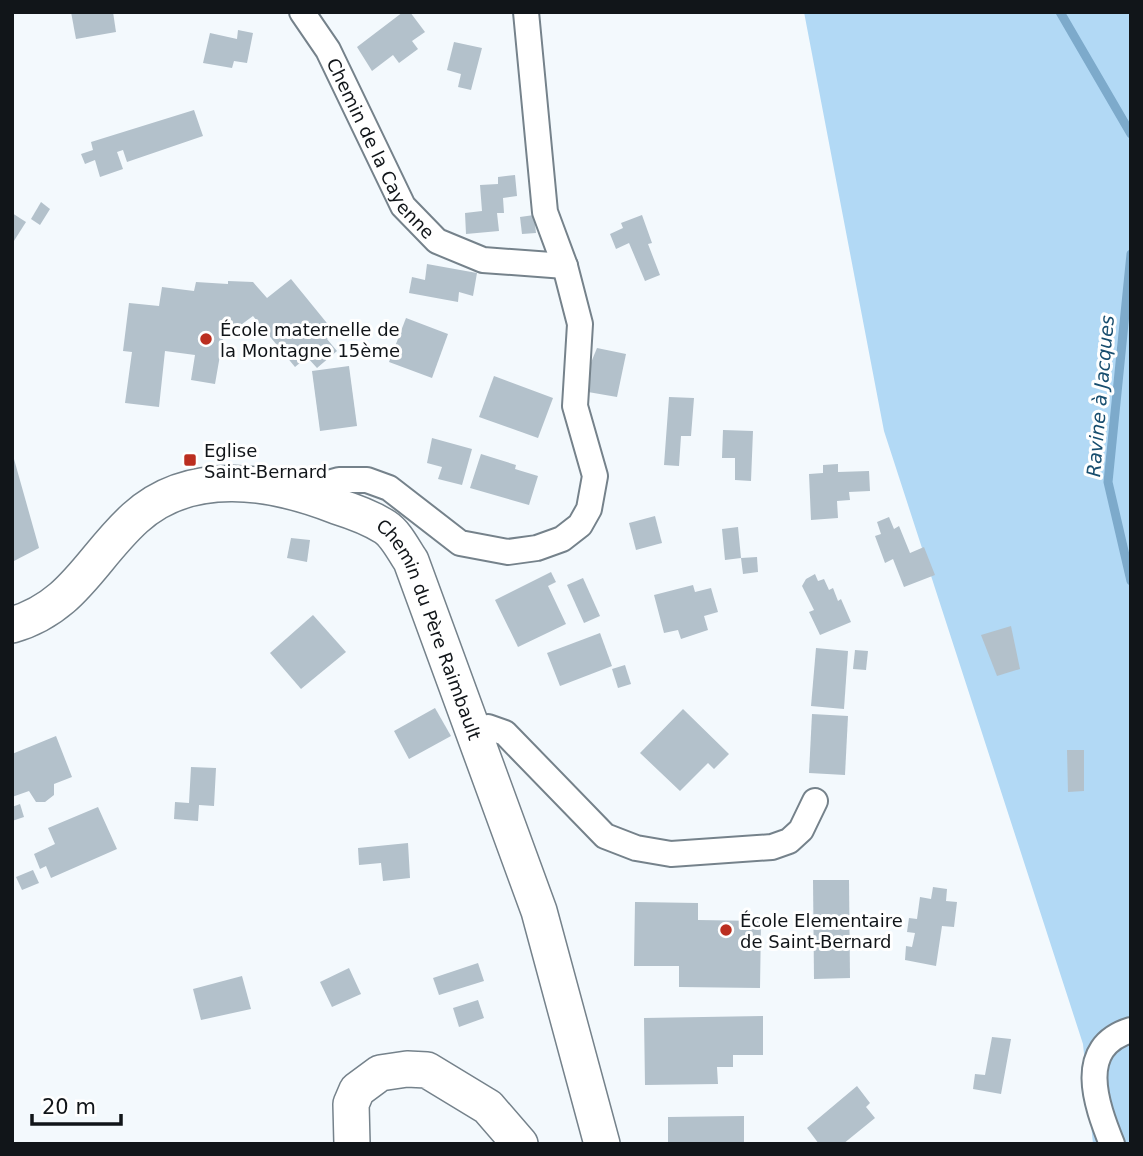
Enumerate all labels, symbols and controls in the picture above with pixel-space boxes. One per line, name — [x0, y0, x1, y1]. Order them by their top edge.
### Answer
street label: Chemin de la Cayenne — [323, 54, 439, 243]
water label: Ravine à Jacques — [1082, 314, 1118, 478]
place label: École maternelle de la Montagne 15ème — [220, 319, 400, 361]
marker: École maternelle de la Montagne 15ème — [198, 331, 214, 347]
place label: Eglise Saint-Bernard — [204, 440, 327, 482]
marker: Eglise Saint-Bernard — [182, 452, 198, 468]
street label: Chemin du Père Raimbault — [373, 514, 486, 743]
place label: École Elementaire de Saint-Bernard — [740, 910, 903, 952]
marker: École Elementaire de Saint-Bernard — [718, 922, 734, 938]
scale bar — [32, 1082, 121, 1126]
text: 20 m — [42, 1095, 96, 1119]

